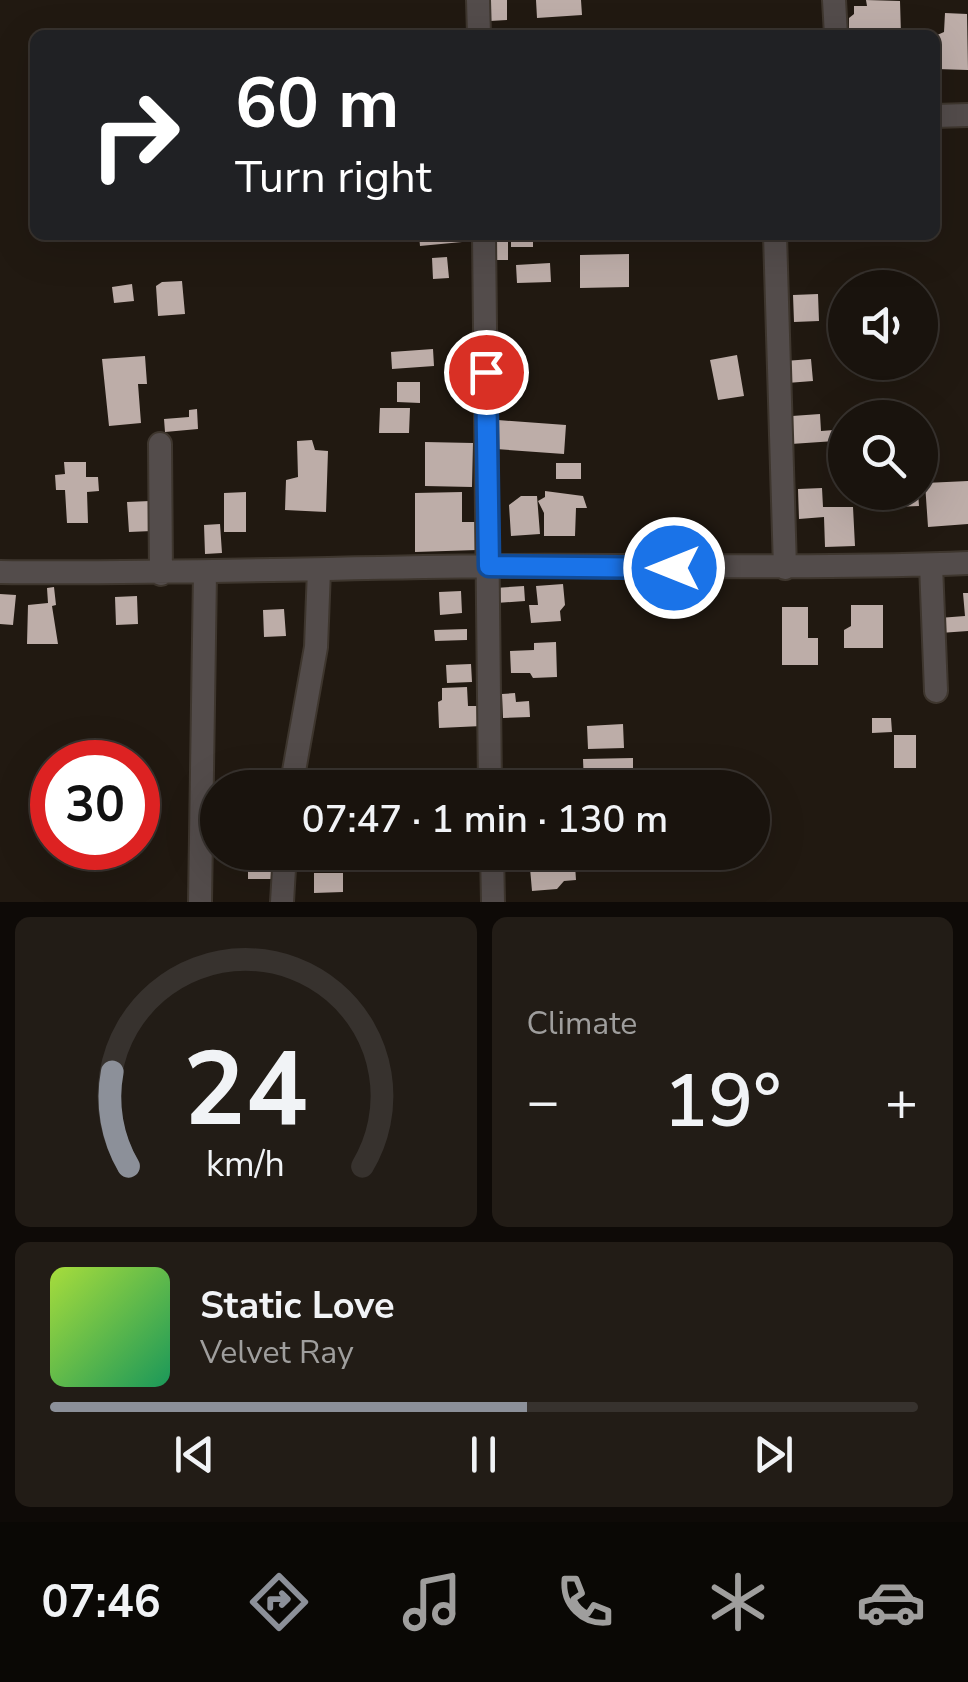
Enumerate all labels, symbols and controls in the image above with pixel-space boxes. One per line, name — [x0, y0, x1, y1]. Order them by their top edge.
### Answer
text: 60 m — [235, 56, 399, 152]
icon: right — [70, 70, 200, 200]
text: Turn right — [235, 147, 432, 208]
map controls — [828, 270, 938, 510]
button: sound — [828, 270, 938, 380]
pin — [444, 330, 529, 415]
icon: arrive — [459, 345, 514, 400]
button: search — [828, 400, 938, 510]
position arrow — [622, 516, 726, 620]
speed limit sign: 30 — [30, 740, 160, 870]
text: 07:47 · 1 min · 130 m — [302, 794, 668, 845]
text: Climate — [527, 1002, 637, 1045]
text: 24 — [183, 1019, 308, 1161]
text: 19° — [663, 1050, 781, 1152]
text: − — [527, 1064, 560, 1139]
text: + — [885, 1064, 918, 1139]
text: km/h — [206, 1140, 285, 1189]
text: Static Love — [200, 1280, 395, 1331]
text: Velvet Ray — [200, 1331, 354, 1374]
icon: previous — [167, 1427, 222, 1482]
icon: pause — [456, 1427, 511, 1482]
icon: next — [746, 1427, 801, 1482]
icon: directions — [244, 1567, 314, 1637]
icon: music — [397, 1567, 467, 1637]
icon: phone — [550, 1567, 620, 1637]
icon: climate — [703, 1567, 773, 1637]
icon: car — [856, 1567, 926, 1637]
text: 07:46 — [42, 1572, 161, 1633]

